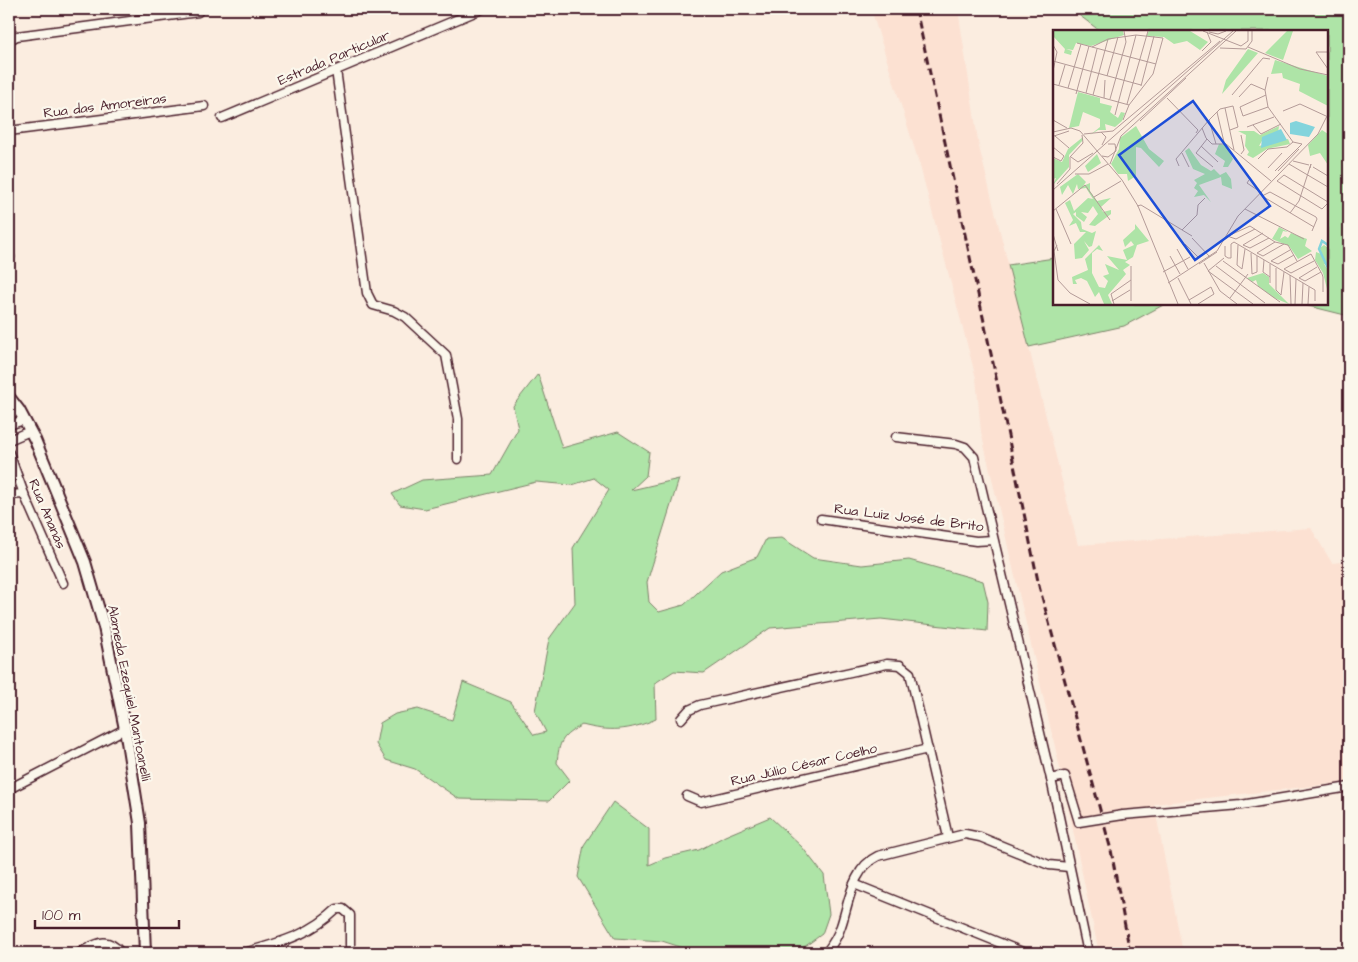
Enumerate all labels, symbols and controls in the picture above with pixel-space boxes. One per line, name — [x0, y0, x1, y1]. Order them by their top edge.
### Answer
street label: Estrada Particular — [275, 25, 394, 91]
inset map — [1053, 30, 1328, 305]
street label: Rua das Amoreiras — [42, 89, 168, 123]
street label: Rua Ananás — [23, 476, 71, 552]
street label: Rua Luiz José de Brito — [833, 499, 985, 537]
street label: Alameda Ezequiel Mantoanelli — [102, 603, 156, 783]
street label: Rua Júlio César Coelho — [729, 738, 879, 792]
scale bar — [35, 897, 179, 929]
text: 100 m — [42, 905, 81, 926]

